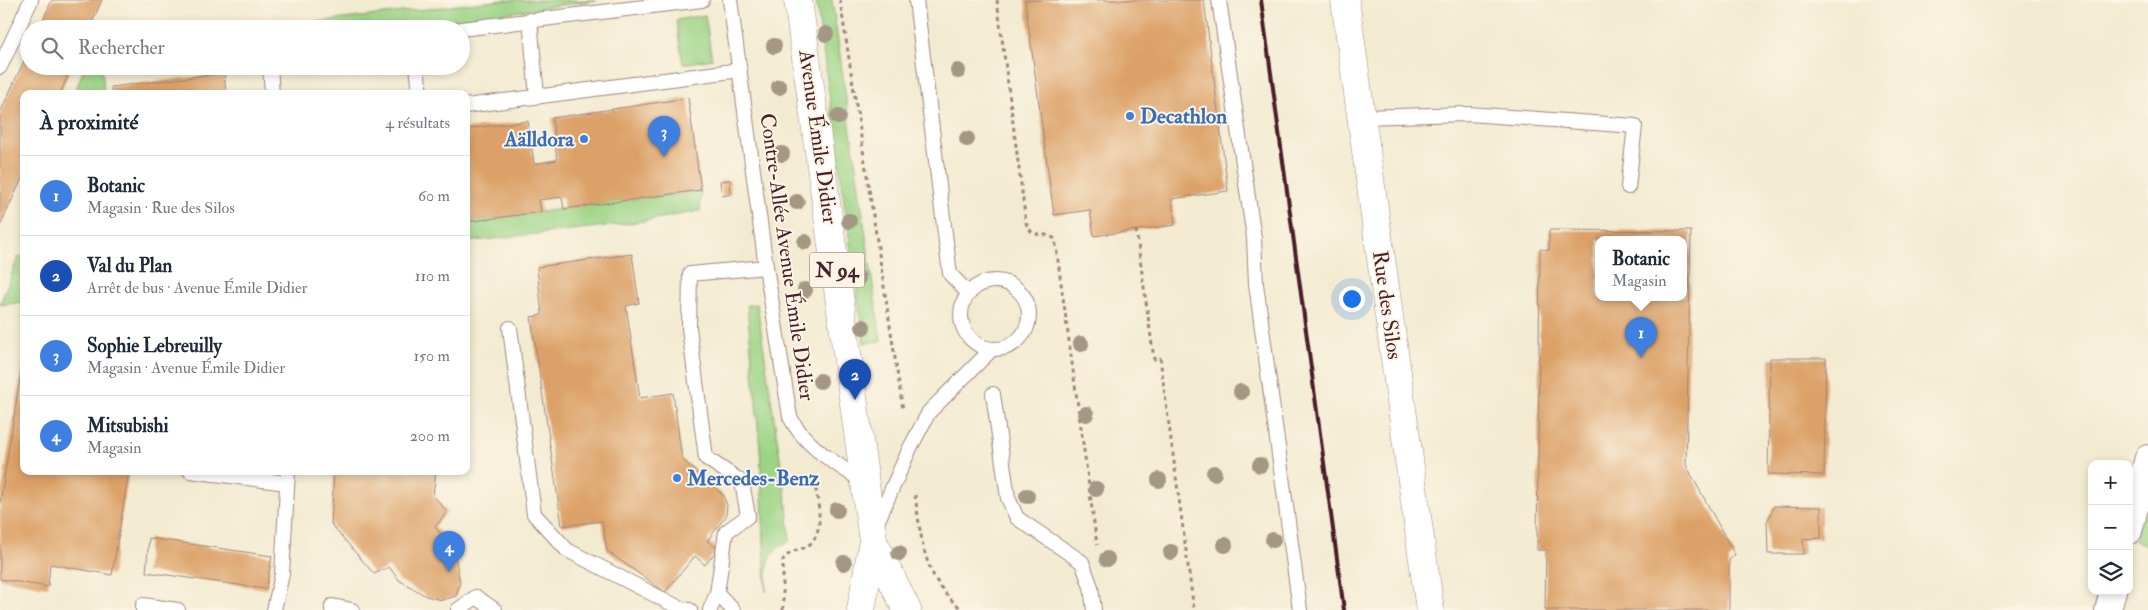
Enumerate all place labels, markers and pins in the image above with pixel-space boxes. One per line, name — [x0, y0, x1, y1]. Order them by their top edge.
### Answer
place label: Decathlon — [1140, 103, 1227, 130]
marker: Decathlon — [1124, 110, 1136, 122]
pin: 3 — [648, 116, 680, 157]
place label: Aälldora — [503, 126, 575, 153]
marker: Aälldora — [578, 133, 590, 145]
pin: 1 — [1625, 317, 1657, 358]
pin: 2 — [839, 359, 871, 400]
place label: Mercedes-Benz — [686, 465, 820, 492]
marker: Mercedes-Benz — [671, 472, 683, 484]
pin: 4 — [433, 531, 465, 572]

